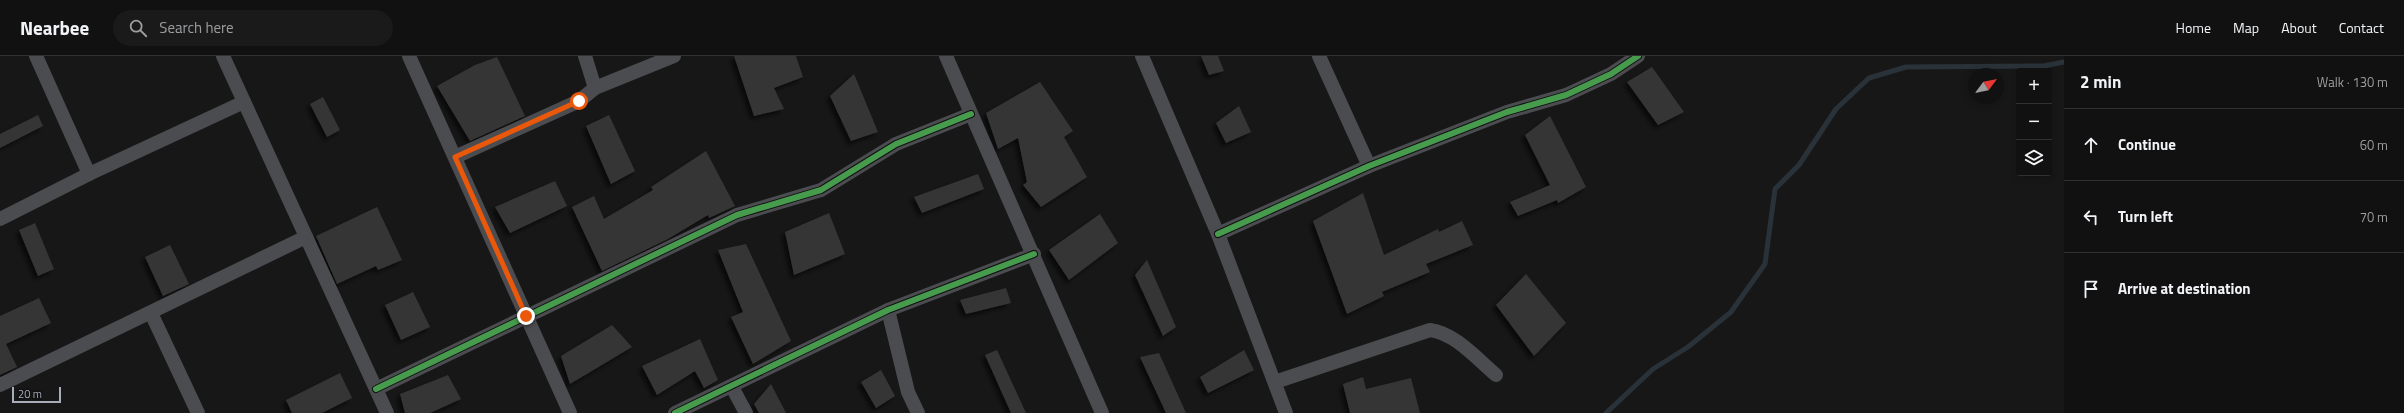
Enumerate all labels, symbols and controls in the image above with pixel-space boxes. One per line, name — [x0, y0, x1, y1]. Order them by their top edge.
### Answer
search box — [113, 10, 393, 46]
text: Nearbee — [20, 13, 89, 42]
text: Search here — [159, 16, 234, 39]
icon: search — [127, 17, 149, 39]
text: Home — [2176, 17, 2211, 38]
text: Map — [2233, 17, 2259, 38]
text: About — [2281, 17, 2317, 38]
text: Contact — [2339, 17, 2384, 38]
north arrow — [1968, 68, 2004, 104]
map controls — [2016, 68, 2052, 176]
button: + — [2016, 68, 2052, 104]
text: 2 min — [2080, 69, 2121, 95]
text: Walk · 130 m — [2317, 72, 2388, 92]
route start — [570, 92, 588, 110]
button: − — [2016, 104, 2052, 140]
text: Continue — [2118, 133, 2176, 156]
icon: ahead — [2080, 134, 2102, 156]
text: 60 m — [2360, 135, 2388, 155]
button: layers — [2016, 140, 2052, 176]
text: Turn left — [2118, 205, 2173, 228]
icon: left — [2080, 206, 2102, 228]
text: 70 m — [2360, 207, 2388, 227]
text: Arrive at destination — [2118, 277, 2251, 300]
icon: arrive — [2080, 278, 2102, 300]
route end — [517, 307, 535, 325]
scale bar — [12, 385, 61, 404]
text: 20 m — [18, 386, 42, 402]

